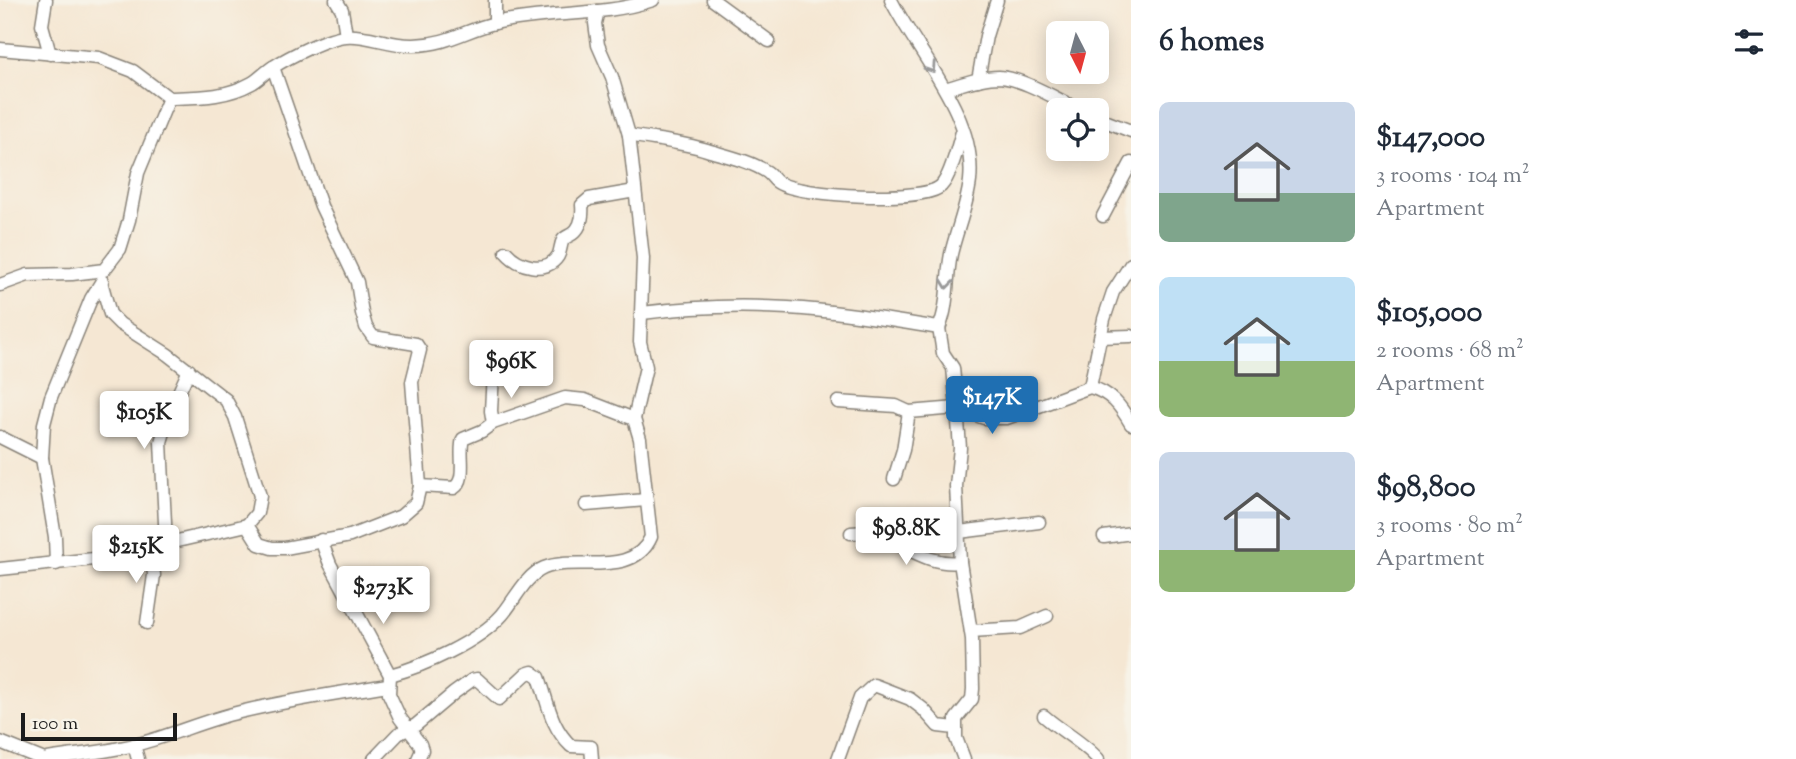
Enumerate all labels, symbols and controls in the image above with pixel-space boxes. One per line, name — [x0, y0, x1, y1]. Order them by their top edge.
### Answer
north arrow — [1046, 21, 1110, 84]
map controls — [1046, 21, 1109, 161]
text: 6 homes — [1159, 21, 1264, 64]
icon: filters — [1730, 23, 1768, 61]
one-way arrow — [923, 60, 936, 73]
button: locate — [1046, 98, 1109, 161]
text: $147,000 — [1376, 117, 1485, 160]
icon: home — [1215, 130, 1299, 214]
text: 3 rooms · 104 m² — [1376, 160, 1530, 193]
text: Apartment — [1376, 193, 1485, 226]
one-way arrow — [940, 278, 955, 289]
text: $105,000 — [1376, 292, 1482, 335]
icon: home — [1215, 305, 1299, 389]
text: 2 rooms · 68 m² — [1376, 335, 1524, 368]
pin: $96K — [470, 340, 552, 400]
text: $96K — [485, 346, 537, 379]
text: Apartment — [1376, 368, 1485, 401]
pin: $147K — [943, 376, 1041, 436]
text: $147K — [962, 382, 1022, 415]
pin: $105K — [95, 392, 193, 451]
text: $105K — [116, 397, 172, 430]
text: $98,800 — [1376, 467, 1476, 510]
icon: home — [1215, 480, 1299, 564]
pin: $98.8K — [849, 508, 963, 567]
text: 3 rooms · 80 m² — [1376, 510, 1523, 543]
text: $98.8K — [872, 513, 940, 546]
pin: $215K — [87, 526, 185, 585]
text: $215K — [108, 531, 164, 564]
text: Apartment — [1376, 543, 1485, 576]
pin: $273K — [334, 566, 432, 626]
text: $273K — [353, 572, 413, 605]
scale bar — [21, 710, 177, 742]
text: 100 m — [32, 711, 78, 738]

